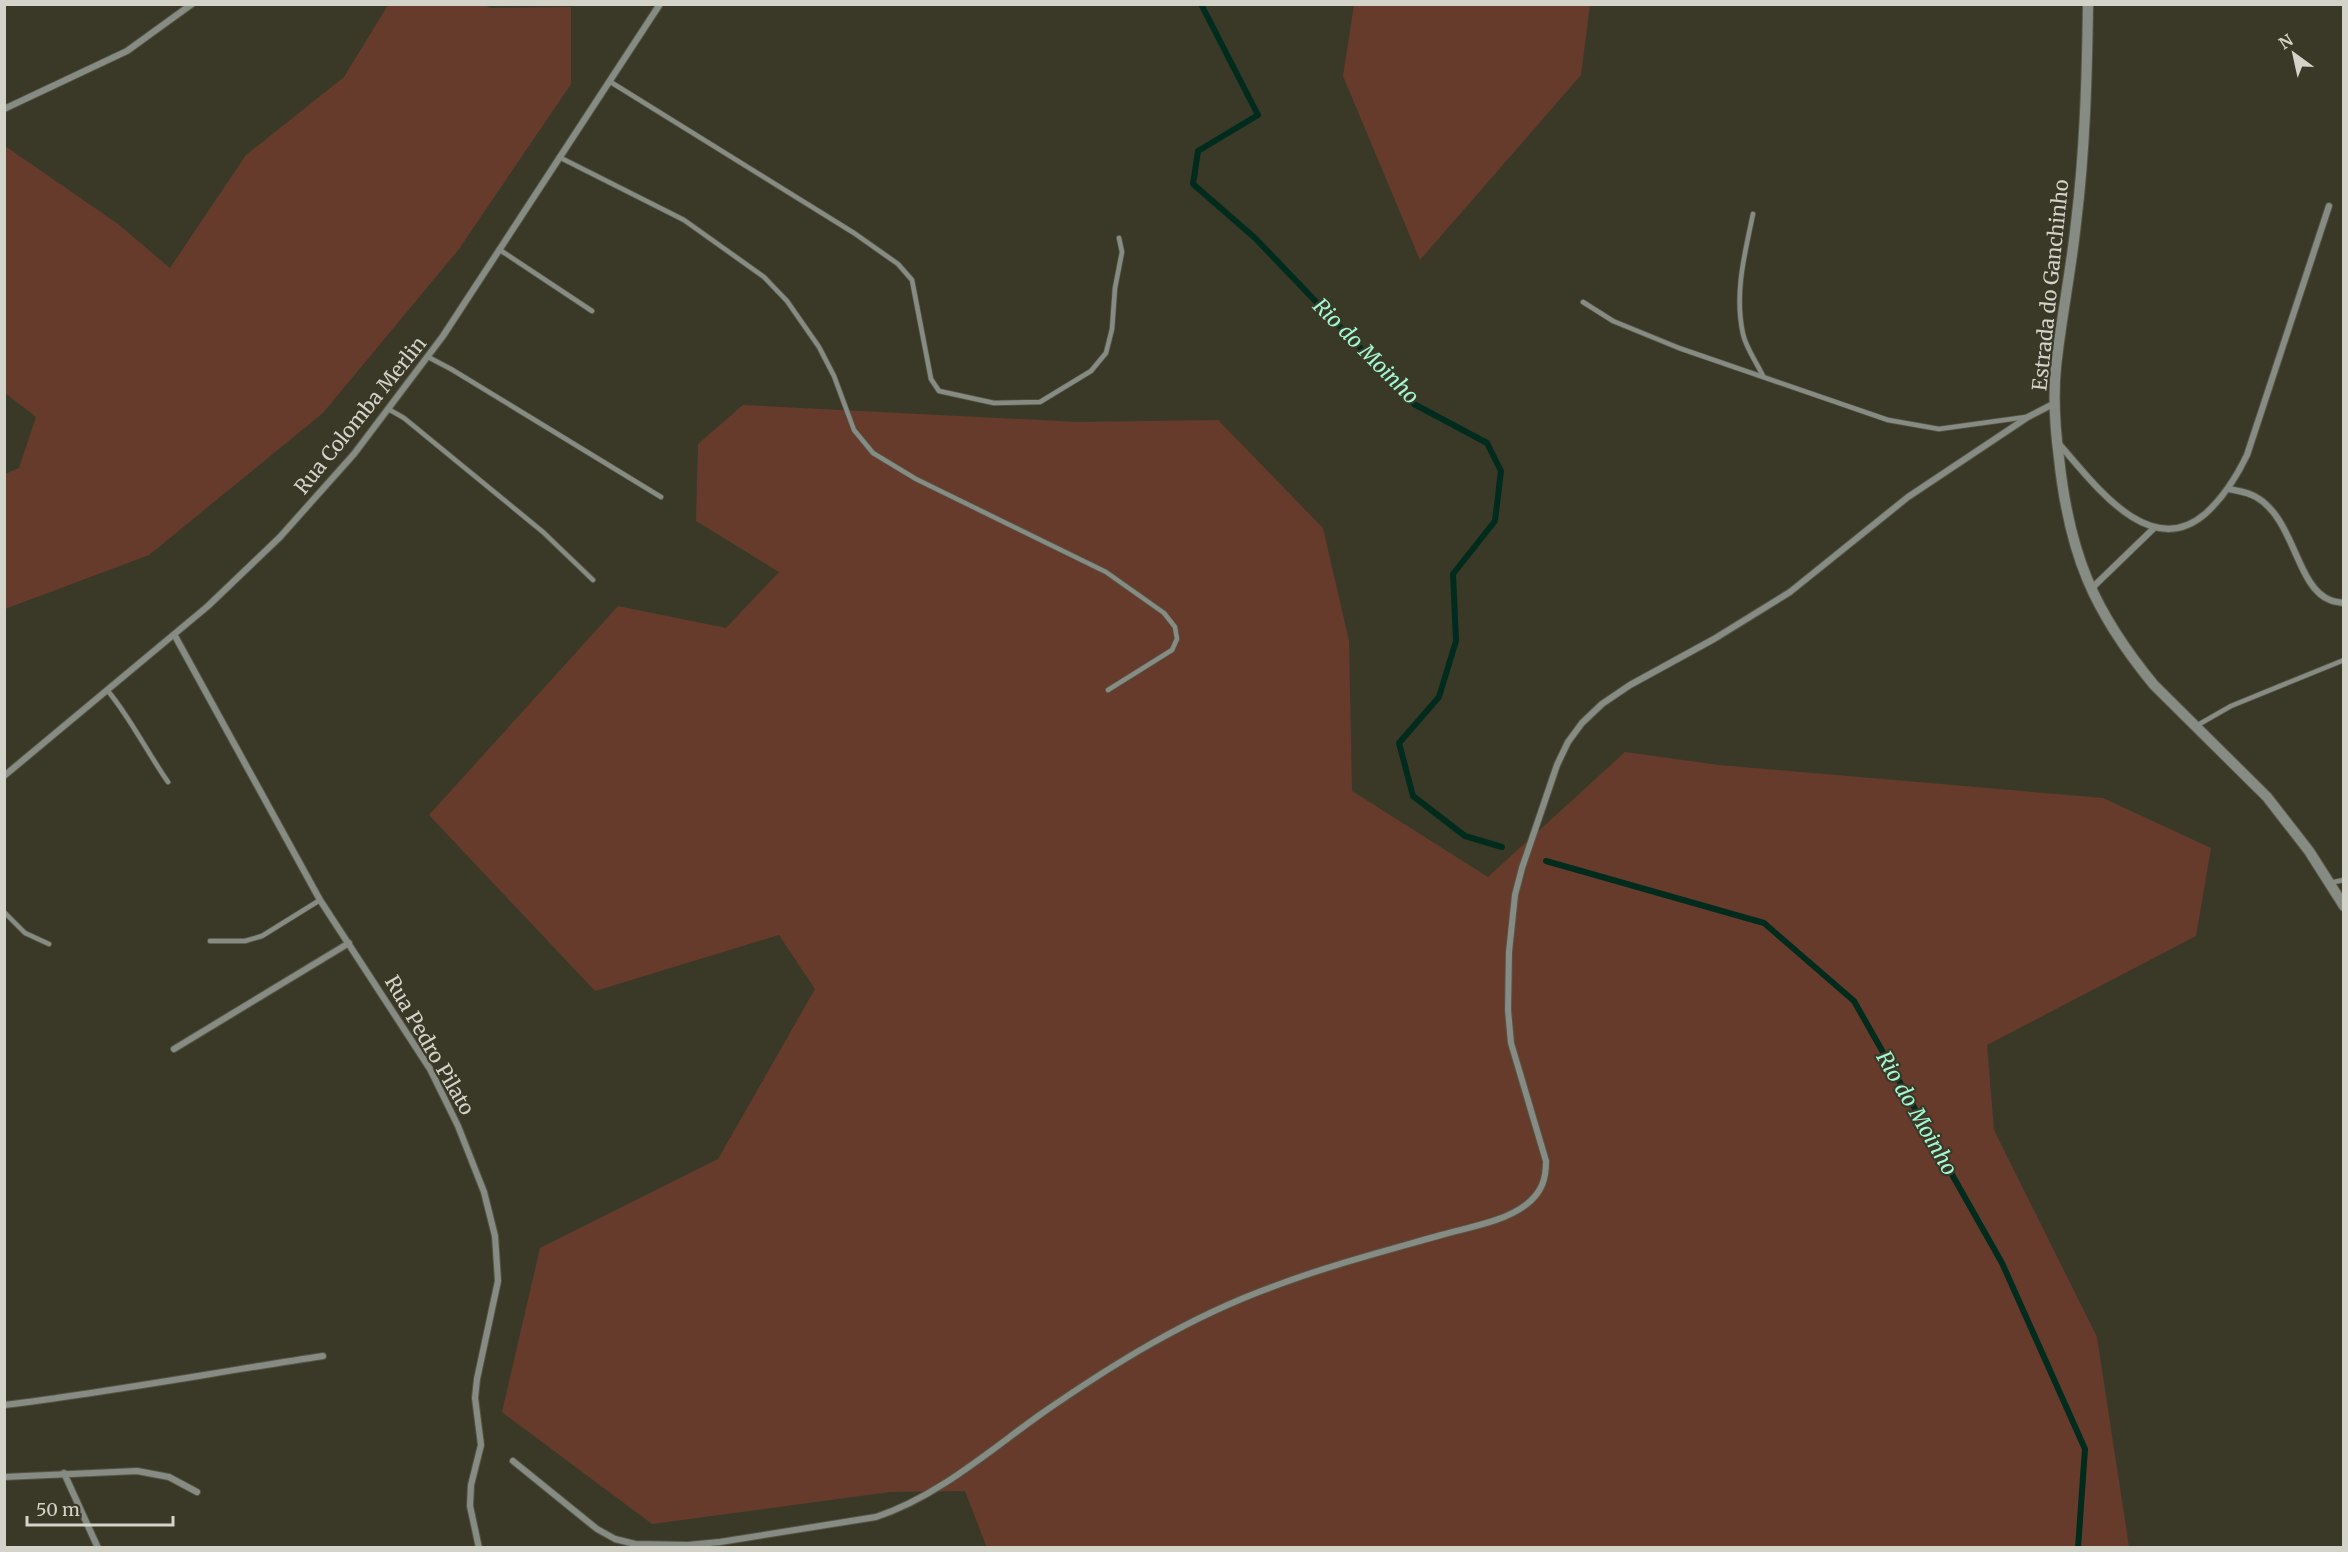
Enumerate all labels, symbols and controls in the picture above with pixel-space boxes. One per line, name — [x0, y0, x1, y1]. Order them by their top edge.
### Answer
north arrow — [2264, 24, 2324, 84]
text: N — [2275, 29, 2297, 53]
street label: Estrada do Ganchinho — [2026, 178, 2074, 392]
water label: Rio do Moinho — [1307, 292, 1425, 410]
street label: Rua Colomba Merlin — [289, 331, 431, 499]
street label: Rua Pedro Pilato — [380, 971, 480, 1119]
water label: Rio do Moinho — [1871, 1046, 1963, 1180]
scale bar — [27, 1489, 172, 1527]
text: 50 m — [36, 1498, 80, 1521]

